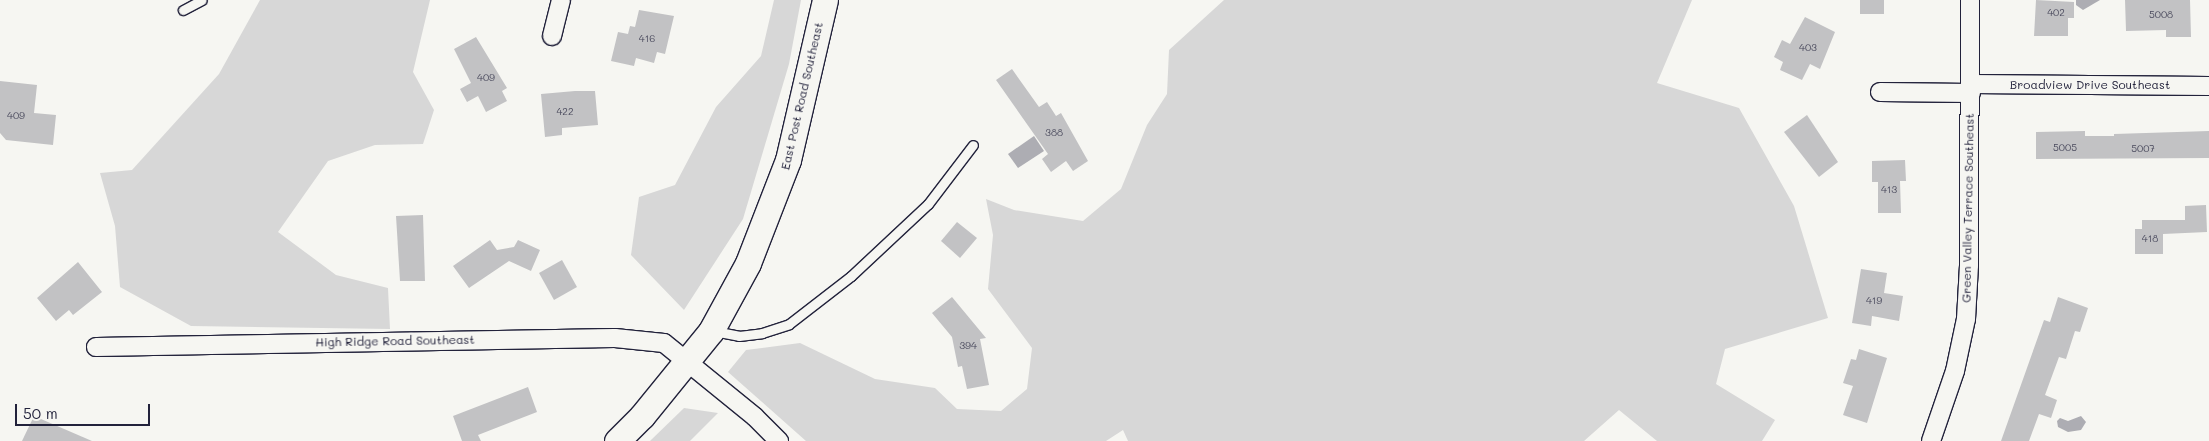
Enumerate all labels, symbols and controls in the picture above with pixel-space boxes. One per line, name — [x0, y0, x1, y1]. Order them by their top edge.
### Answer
house number: 402 — [2047, 7, 2065, 19]
house number: 5008 — [2149, 9, 2173, 21]
street label: East Post Road Southeast — [778, 21, 826, 171]
house number: 416 — [639, 33, 655, 45]
house number: 403 — [1799, 42, 1817, 54]
house number: 409 — [477, 72, 495, 84]
street label: Broadview Drive Southeast — [2010, 78, 2170, 92]
house number: 422 — [556, 106, 574, 118]
house number: 409 — [7, 110, 25, 122]
street label: Green Valley Terrace Southeast — [1959, 113, 1977, 303]
house number: 388 — [1045, 127, 1063, 139]
house number: 5005 — [2053, 142, 2077, 154]
house number: 5007 — [2131, 143, 2155, 155]
house number: 413 — [1881, 184, 1897, 196]
house number: 418 — [2142, 233, 2158, 245]
house number: 419 — [1866, 295, 1882, 307]
street label: High Ridge Road Southeast — [315, 332, 475, 350]
house number: 394 — [959, 340, 977, 352]
scale bar — [18, 394, 152, 426]
text: 50 m — [23, 403, 58, 423]

